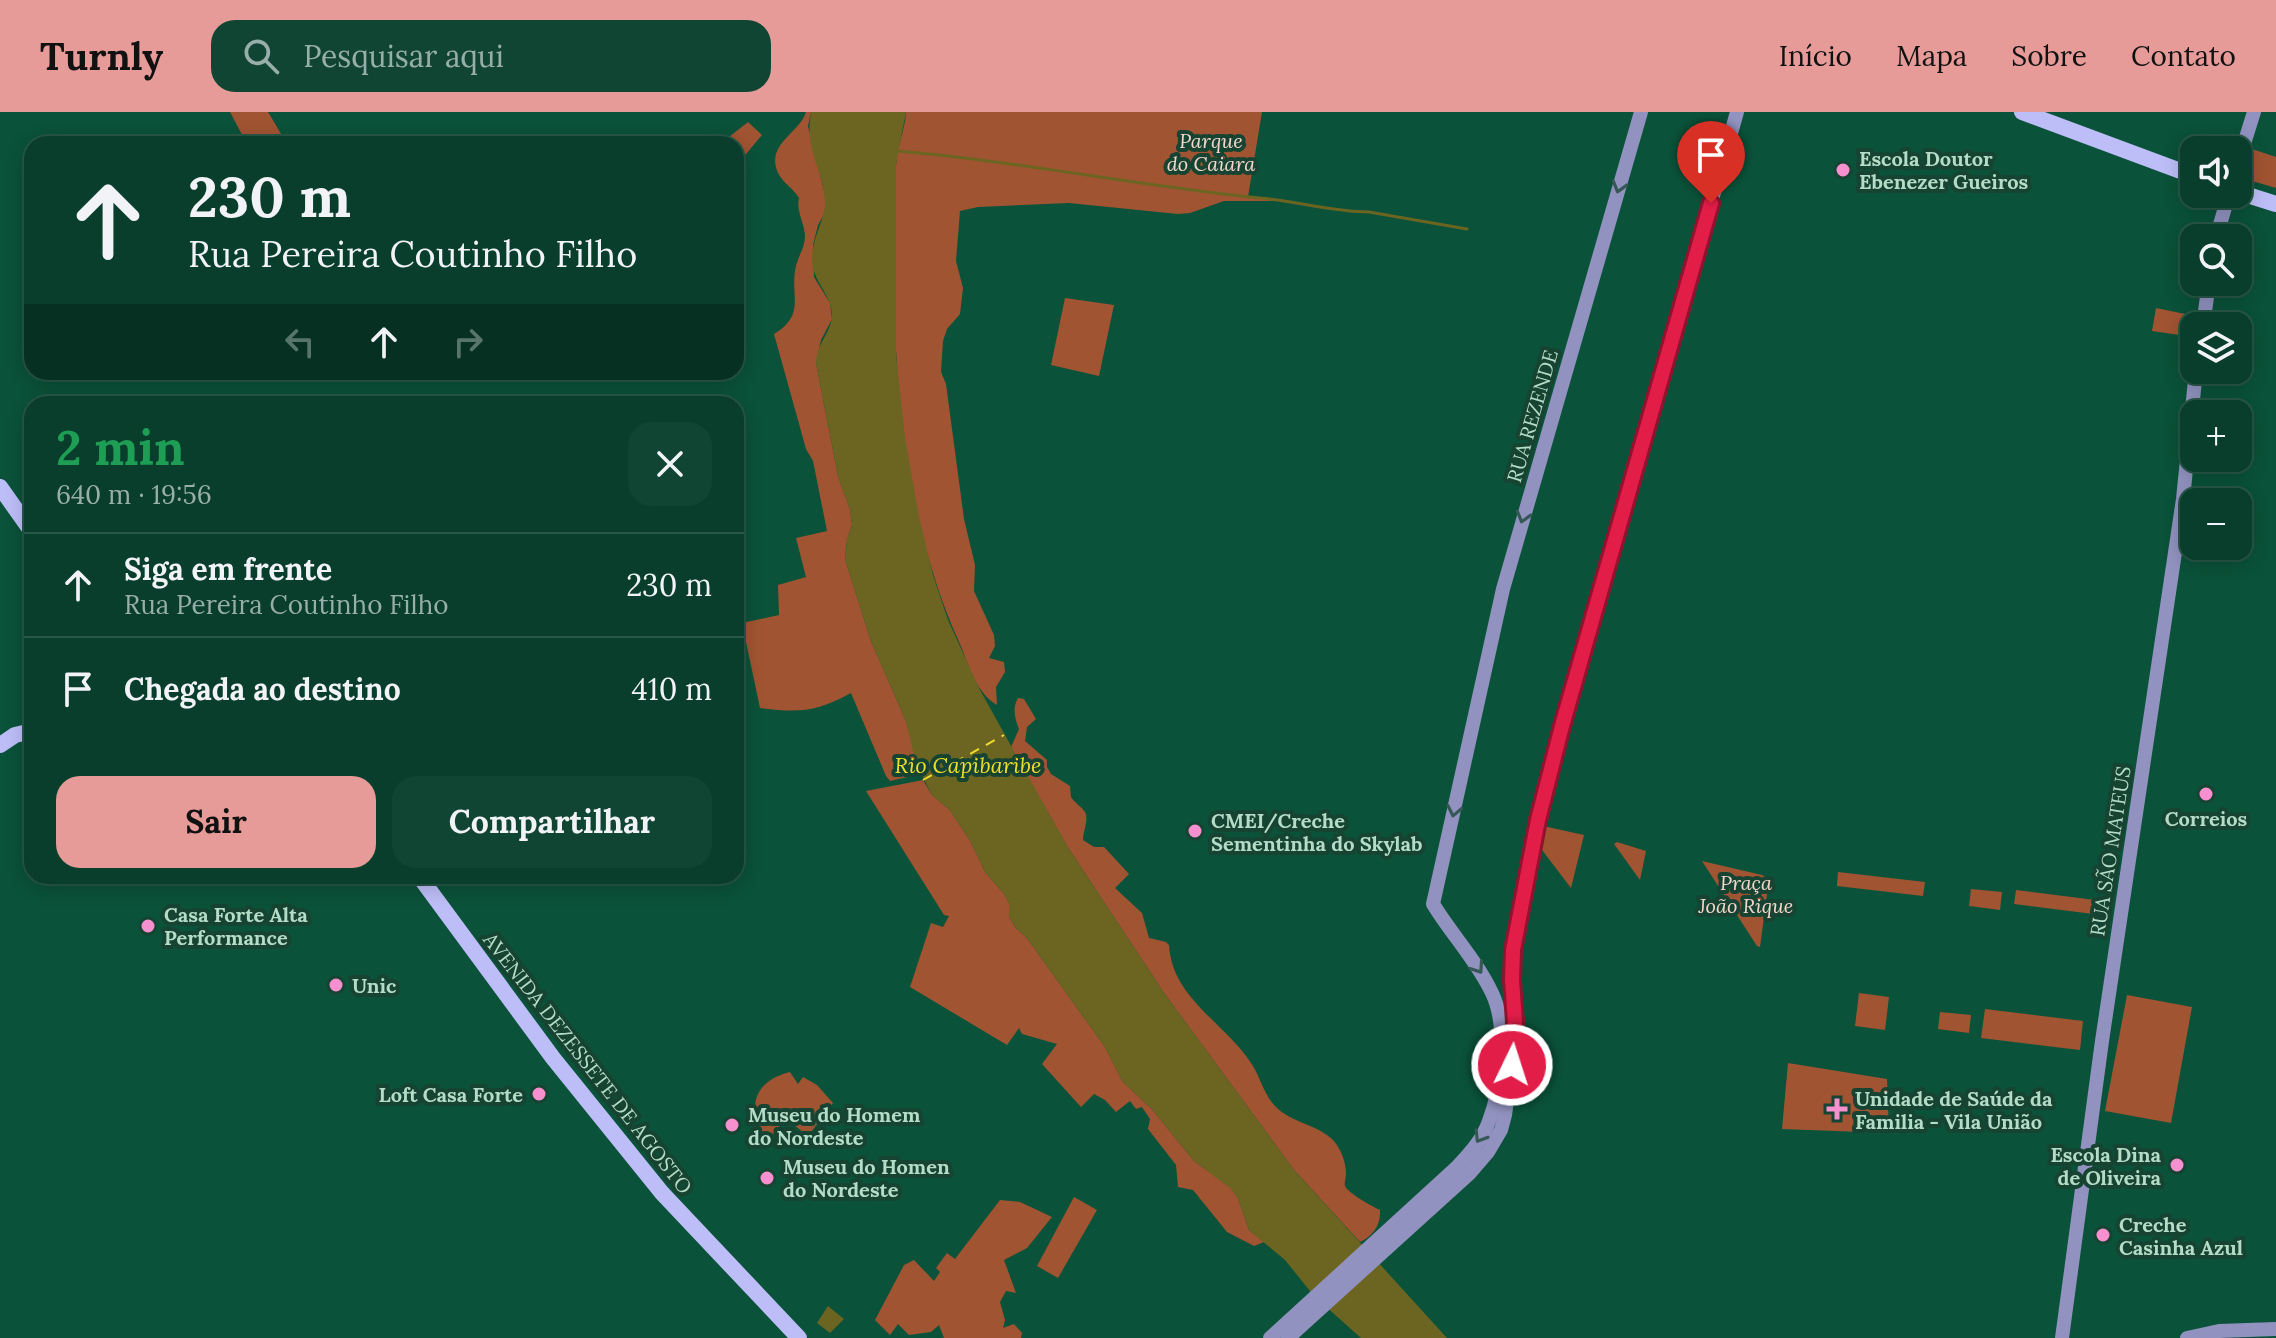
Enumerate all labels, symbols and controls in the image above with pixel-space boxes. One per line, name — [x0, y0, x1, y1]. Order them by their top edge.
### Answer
search box — [211, 20, 771, 92]
text: Turnly — [40, 32, 163, 80]
icon: search — [239, 34, 283, 78]
text: Pesquisar aqui — [303, 37, 504, 75]
text: Início — [1779, 38, 1852, 74]
text: Mapa — [1896, 38, 1967, 74]
text: Sobre — [2011, 38, 2087, 74]
text: Contato — [2131, 38, 2236, 74]
pin — [1677, 121, 1745, 203]
park label: Parque do Caiara — [1167, 128, 1255, 176]
icon: arrive — [1689, 133, 1733, 177]
map controls — [2180, 136, 2252, 560]
button: sound — [2180, 136, 2252, 208]
place label: Escola Doutor Ebenezer Gueiros — [1859, 146, 2029, 194]
text: 230 m — [188, 161, 351, 232]
marker: Escola Doutor Ebenezer Gueiros — [1834, 161, 1852, 179]
icon: ahead — [56, 168, 160, 272]
one-way arrow — [1612, 179, 1628, 193]
button: search — [2180, 224, 2252, 296]
text: Rua Pereira Coutinho Filho — [188, 231, 637, 277]
button: layers — [2180, 312, 2252, 384]
icon: left — [278, 320, 322, 364]
icon: ahead — [362, 320, 406, 364]
icon: right — [446, 320, 490, 364]
street label: RUA REZENDE — [1501, 347, 1563, 485]
button: + — [2180, 400, 2252, 472]
text: 2 min — [56, 417, 185, 478]
button: close — [628, 422, 712, 506]
text: 640 m · 19:56 — [56, 478, 212, 511]
button: − — [2180, 488, 2252, 560]
one-way arrow — [1516, 510, 1532, 524]
text: Siga em frente — [124, 550, 332, 588]
icon: ahead — [56, 563, 100, 607]
text: 230 m — [626, 566, 712, 604]
text: Rua Pereira Coutinho Filho — [124, 588, 448, 621]
icon: arrive — [56, 667, 100, 711]
text: Chegada ao destino — [124, 670, 401, 708]
text: 410 m — [631, 670, 712, 708]
water label: Rio Capibaribe — [894, 751, 1042, 779]
street label: RUA SÃO MATEUS — [2084, 764, 2136, 938]
button: Sair — [56, 776, 376, 868]
button: Compartilhar — [392, 776, 712, 868]
marker: Correios — [2197, 785, 2215, 803]
one-way arrow — [1446, 803, 1463, 817]
place label: Correios — [2165, 806, 2248, 831]
place label: CMEI/Creche Sementinha do Skylab — [1211, 808, 1423, 856]
marker: CMEI/Creche Sementinha do Skylab — [1186, 822, 1204, 840]
park label: Praça João Rique — [1698, 870, 1793, 918]
place label: Casa Forte Alta Performance — [164, 902, 308, 950]
marker: Casa Forte Alta Performance — [139, 917, 157, 935]
street label: AVENIDA DEZESSETE DE AGOSTO — [478, 927, 698, 1199]
one-way arrow — [1468, 960, 1483, 974]
place label: Unic — [352, 973, 397, 998]
marker: Unic — [327, 976, 345, 994]
position arrow — [1470, 1023, 1554, 1107]
place label: Loft Casa Forte — [379, 1082, 523, 1107]
marker: Loft Casa Forte — [530, 1085, 548, 1103]
place label: Unidade de Saúde da Familia - Vila União — [1855, 1086, 2053, 1134]
marker: Unidade de Saúde da Familia - Vila União — [1826, 1098, 1848, 1120]
place label: Museu do Homem do Nordeste — [748, 1102, 921, 1150]
marker: Museu do Homem do Nordeste — [723, 1116, 741, 1134]
one-way arrow — [1475, 1128, 1490, 1143]
place label: Escola Dina de Oliveira — [2050, 1142, 2162, 1190]
place label: Museu do Homen do Nordeste — [783, 1154, 950, 1202]
marker: Escola Dina de Oliveira — [2168, 1156, 2186, 1174]
marker: Museu do Homen do Nordeste — [758, 1169, 776, 1187]
place label: Creche Casinha Azul — [2119, 1212, 2243, 1260]
marker: Creche Casinha Azul — [2094, 1226, 2112, 1244]

